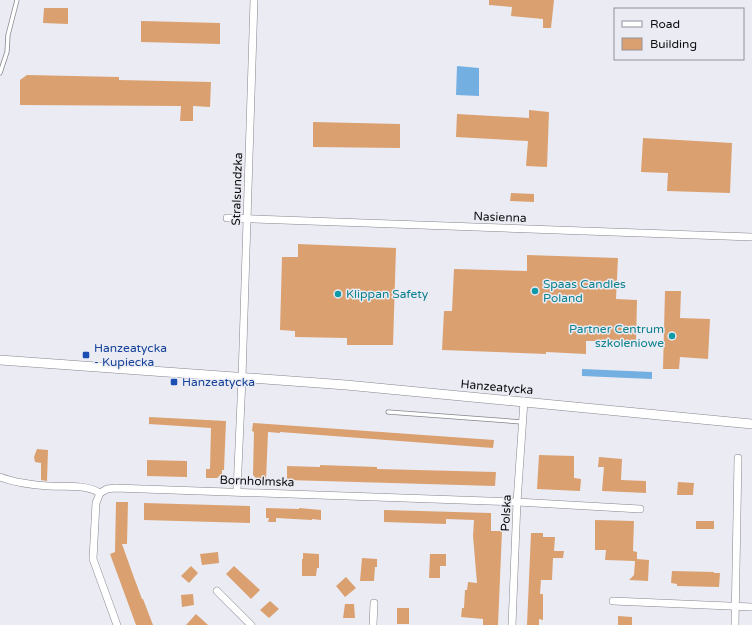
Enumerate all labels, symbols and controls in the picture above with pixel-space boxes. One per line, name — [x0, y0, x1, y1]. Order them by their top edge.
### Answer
legend — [614, 8, 744, 60]
text: Road — [650, 17, 680, 31]
text: Building — [650, 37, 697, 51]
street label: Stralsundzka — [229, 152, 245, 226]
street label: Nasienna — [473, 209, 527, 225]
place label: Spaas Candles Poland — [543, 277, 626, 305]
marker: Spaas Candles Poland — [530, 286, 540, 296]
place label: Klippan Safety — [346, 287, 429, 301]
marker: Klippan Safety — [333, 289, 343, 299]
place label: Partner Centrum szkoleniowe — [569, 322, 664, 350]
marker: Partner Centrum szkoleniowe — [667, 331, 677, 341]
place label: Hanzeatycka - Kupiecka — [94, 341, 167, 369]
marker: Hanzeatycka - Kupiecka — [81, 350, 91, 360]
place label: Hanzeatycka — [182, 375, 255, 389]
marker: Hanzeatycka — [169, 377, 179, 387]
street label: Hanzeatycka — [460, 377, 534, 397]
street label: Bornholmska — [219, 473, 295, 489]
street label: Polska — [498, 494, 514, 532]

